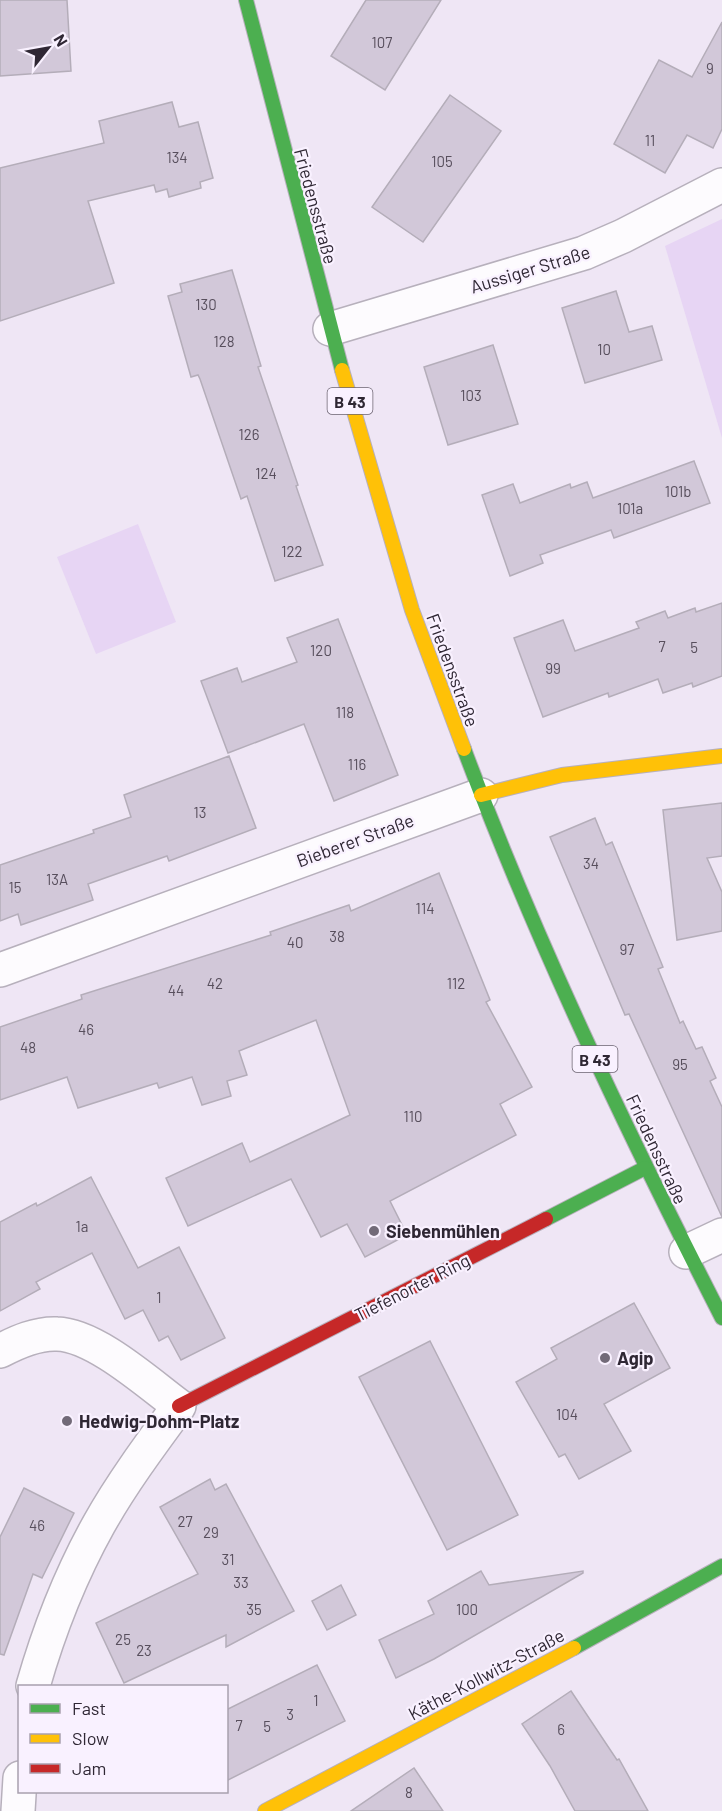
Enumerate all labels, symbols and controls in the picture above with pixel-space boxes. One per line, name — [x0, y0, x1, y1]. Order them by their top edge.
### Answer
north arrow — [18, 18, 78, 78]
text: N — [50, 31, 72, 49]
house number: 107 — [372, 33, 392, 51]
house number: 9 — [706, 59, 714, 77]
house number: 11 — [645, 131, 655, 149]
street label: Friedensstraße — [290, 146, 342, 266]
house number: 134 — [166, 148, 188, 166]
house number: 105 — [431, 152, 453, 170]
street label: Aussiger Straße — [468, 240, 592, 298]
house number: 130 — [195, 295, 217, 313]
house number: 128 — [213, 332, 235, 350]
house number: 10 — [597, 340, 611, 358]
house number: 103 — [460, 386, 482, 404]
road number: B 43 — [328, 388, 372, 414]
house number: 126 — [238, 425, 260, 443]
house number: 124 — [255, 464, 277, 482]
house number: 101b — [665, 482, 691, 500]
house number: 101a — [617, 499, 643, 517]
house number: 122 — [281, 542, 303, 560]
street label: Friedensstraße — [422, 610, 484, 730]
house number: 7 — [658, 637, 666, 655]
house number: 5 — [690, 638, 698, 656]
house number: 120 — [310, 641, 332, 659]
house number: 99 — [545, 659, 561, 677]
house number: 118 — [336, 703, 354, 721]
house number: 116 — [348, 755, 366, 773]
house number: 13 — [194, 803, 206, 821]
street label: Bieberer Straße — [293, 809, 417, 871]
house number: 34 — [583, 854, 599, 872]
house number: 13A — [46, 870, 68, 888]
house number: 15 — [9, 878, 21, 896]
house number: 114 — [416, 899, 434, 917]
house number: 38 — [329, 927, 345, 945]
house number: 40 — [287, 933, 303, 951]
house number: 97 — [620, 940, 634, 958]
house number: 42 — [207, 974, 223, 992]
house number: 112 — [447, 974, 465, 992]
house number: 44 — [168, 981, 184, 999]
house number: 46 — [78, 1020, 94, 1038]
house number: 48 — [20, 1038, 36, 1056]
road number: B 43 — [572, 1046, 618, 1072]
house number: 95 — [672, 1055, 688, 1073]
street label: Friedensstraße — [622, 1091, 692, 1207]
house number: 110 — [403, 1107, 423, 1125]
house number: 1a — [76, 1217, 88, 1235]
place label: Siebenmühlen — [386, 1220, 500, 1242]
marker: Siebenmühlen — [367, 1224, 381, 1238]
street label: Tiefenorter Ring — [351, 1249, 473, 1325]
house number: 1 — [156, 1288, 162, 1306]
place label: Agip — [617, 1347, 654, 1369]
marker: Agip — [598, 1351, 612, 1365]
house number: 104 — [556, 1405, 578, 1423]
place label: Hedwig-Dohm-Platz — [79, 1410, 239, 1432]
marker: Hedwig-Dohm-Platz — [60, 1414, 74, 1428]
house number: 27 — [177, 1512, 193, 1530]
house number: 46 — [29, 1516, 45, 1534]
house number: 29 — [203, 1523, 219, 1541]
house number: 31 — [222, 1550, 234, 1568]
house number: 33 — [233, 1573, 249, 1591]
house number: 35 — [246, 1600, 262, 1618]
house number: 100 — [456, 1600, 478, 1618]
street label: Käthe-Kollwitz-Straße — [404, 1624, 568, 1724]
house number: 25 — [115, 1630, 131, 1648]
house number: 23 — [136, 1641, 152, 1659]
legend — [18, 1685, 228, 1793]
house number: 1 — [313, 1691, 319, 1709]
text: Fast — [72, 1697, 106, 1719]
house number: 3 — [286, 1705, 294, 1723]
house number: 7 — [235, 1716, 243, 1734]
house number: 5 — [263, 1717, 271, 1735]
house number: 6 — [557, 1720, 565, 1738]
text: Slow — [72, 1727, 109, 1749]
text: Jam — [72, 1757, 106, 1779]
house number: 8 — [405, 1783, 413, 1801]

